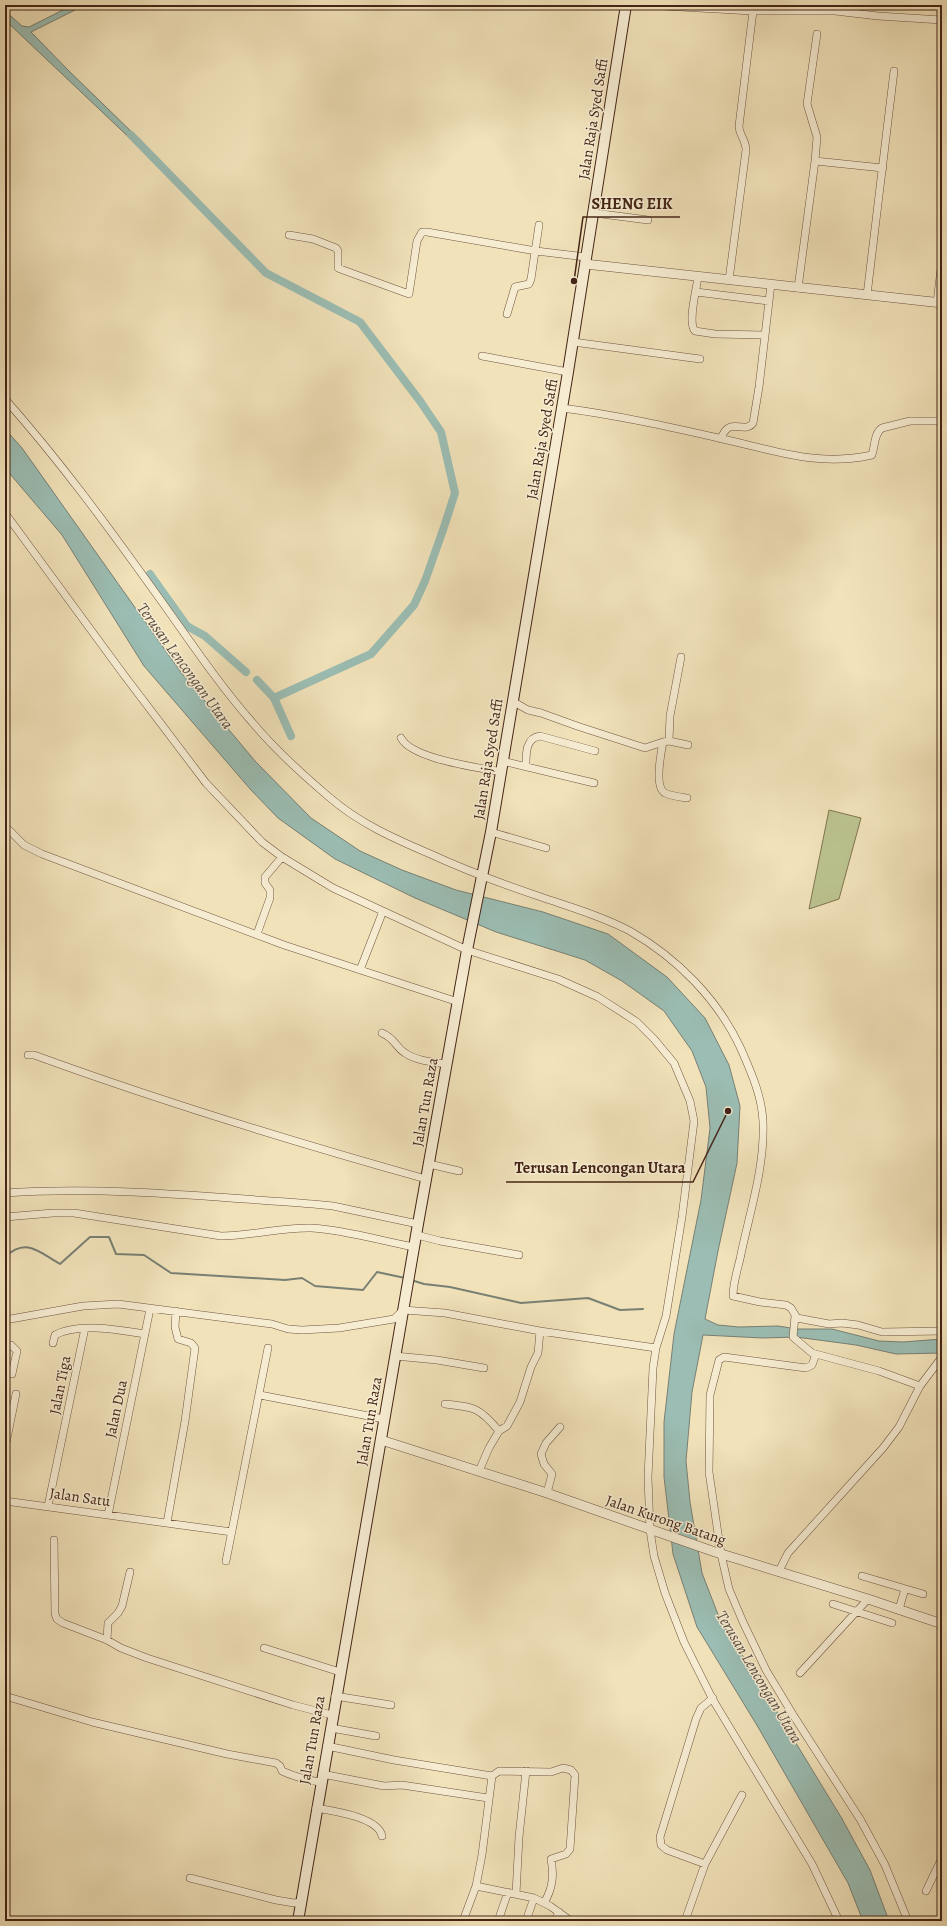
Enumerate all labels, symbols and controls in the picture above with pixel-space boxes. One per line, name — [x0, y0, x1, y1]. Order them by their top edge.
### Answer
street label: Jalan Raja Syed Saffi — [574, 57, 612, 181]
callout: SHENG EIK — [583, 189, 680, 217]
text: SHENG EIK — [592, 193, 673, 215]
street label: Jalan Raja Syed Saffi — [522, 377, 563, 501]
water label: Terusan Lencongan Utara — [132, 598, 239, 734]
street label: Jalan Raja Syed Saffi — [469, 697, 507, 821]
street label: Jalan Tun Raza — [407, 1056, 443, 1148]
callout: Terusan Lencongan Utara — [506, 1154, 693, 1182]
text: Terusan Lencongan Utara — [514, 1157, 686, 1179]
street label: Jalan Tiga — [44, 1354, 76, 1416]
street label: Jalan Tun Raza — [351, 1375, 387, 1467]
street label: Jalan Dua — [100, 1378, 132, 1440]
street label: Jalan Satu — [48, 1483, 112, 1511]
street label: Jalan Kurong Batang — [603, 1490, 729, 1550]
water label: Terusan Lencongan Utara — [711, 1607, 808, 1748]
street label: Jalan Tun Raza — [294, 1694, 330, 1786]

